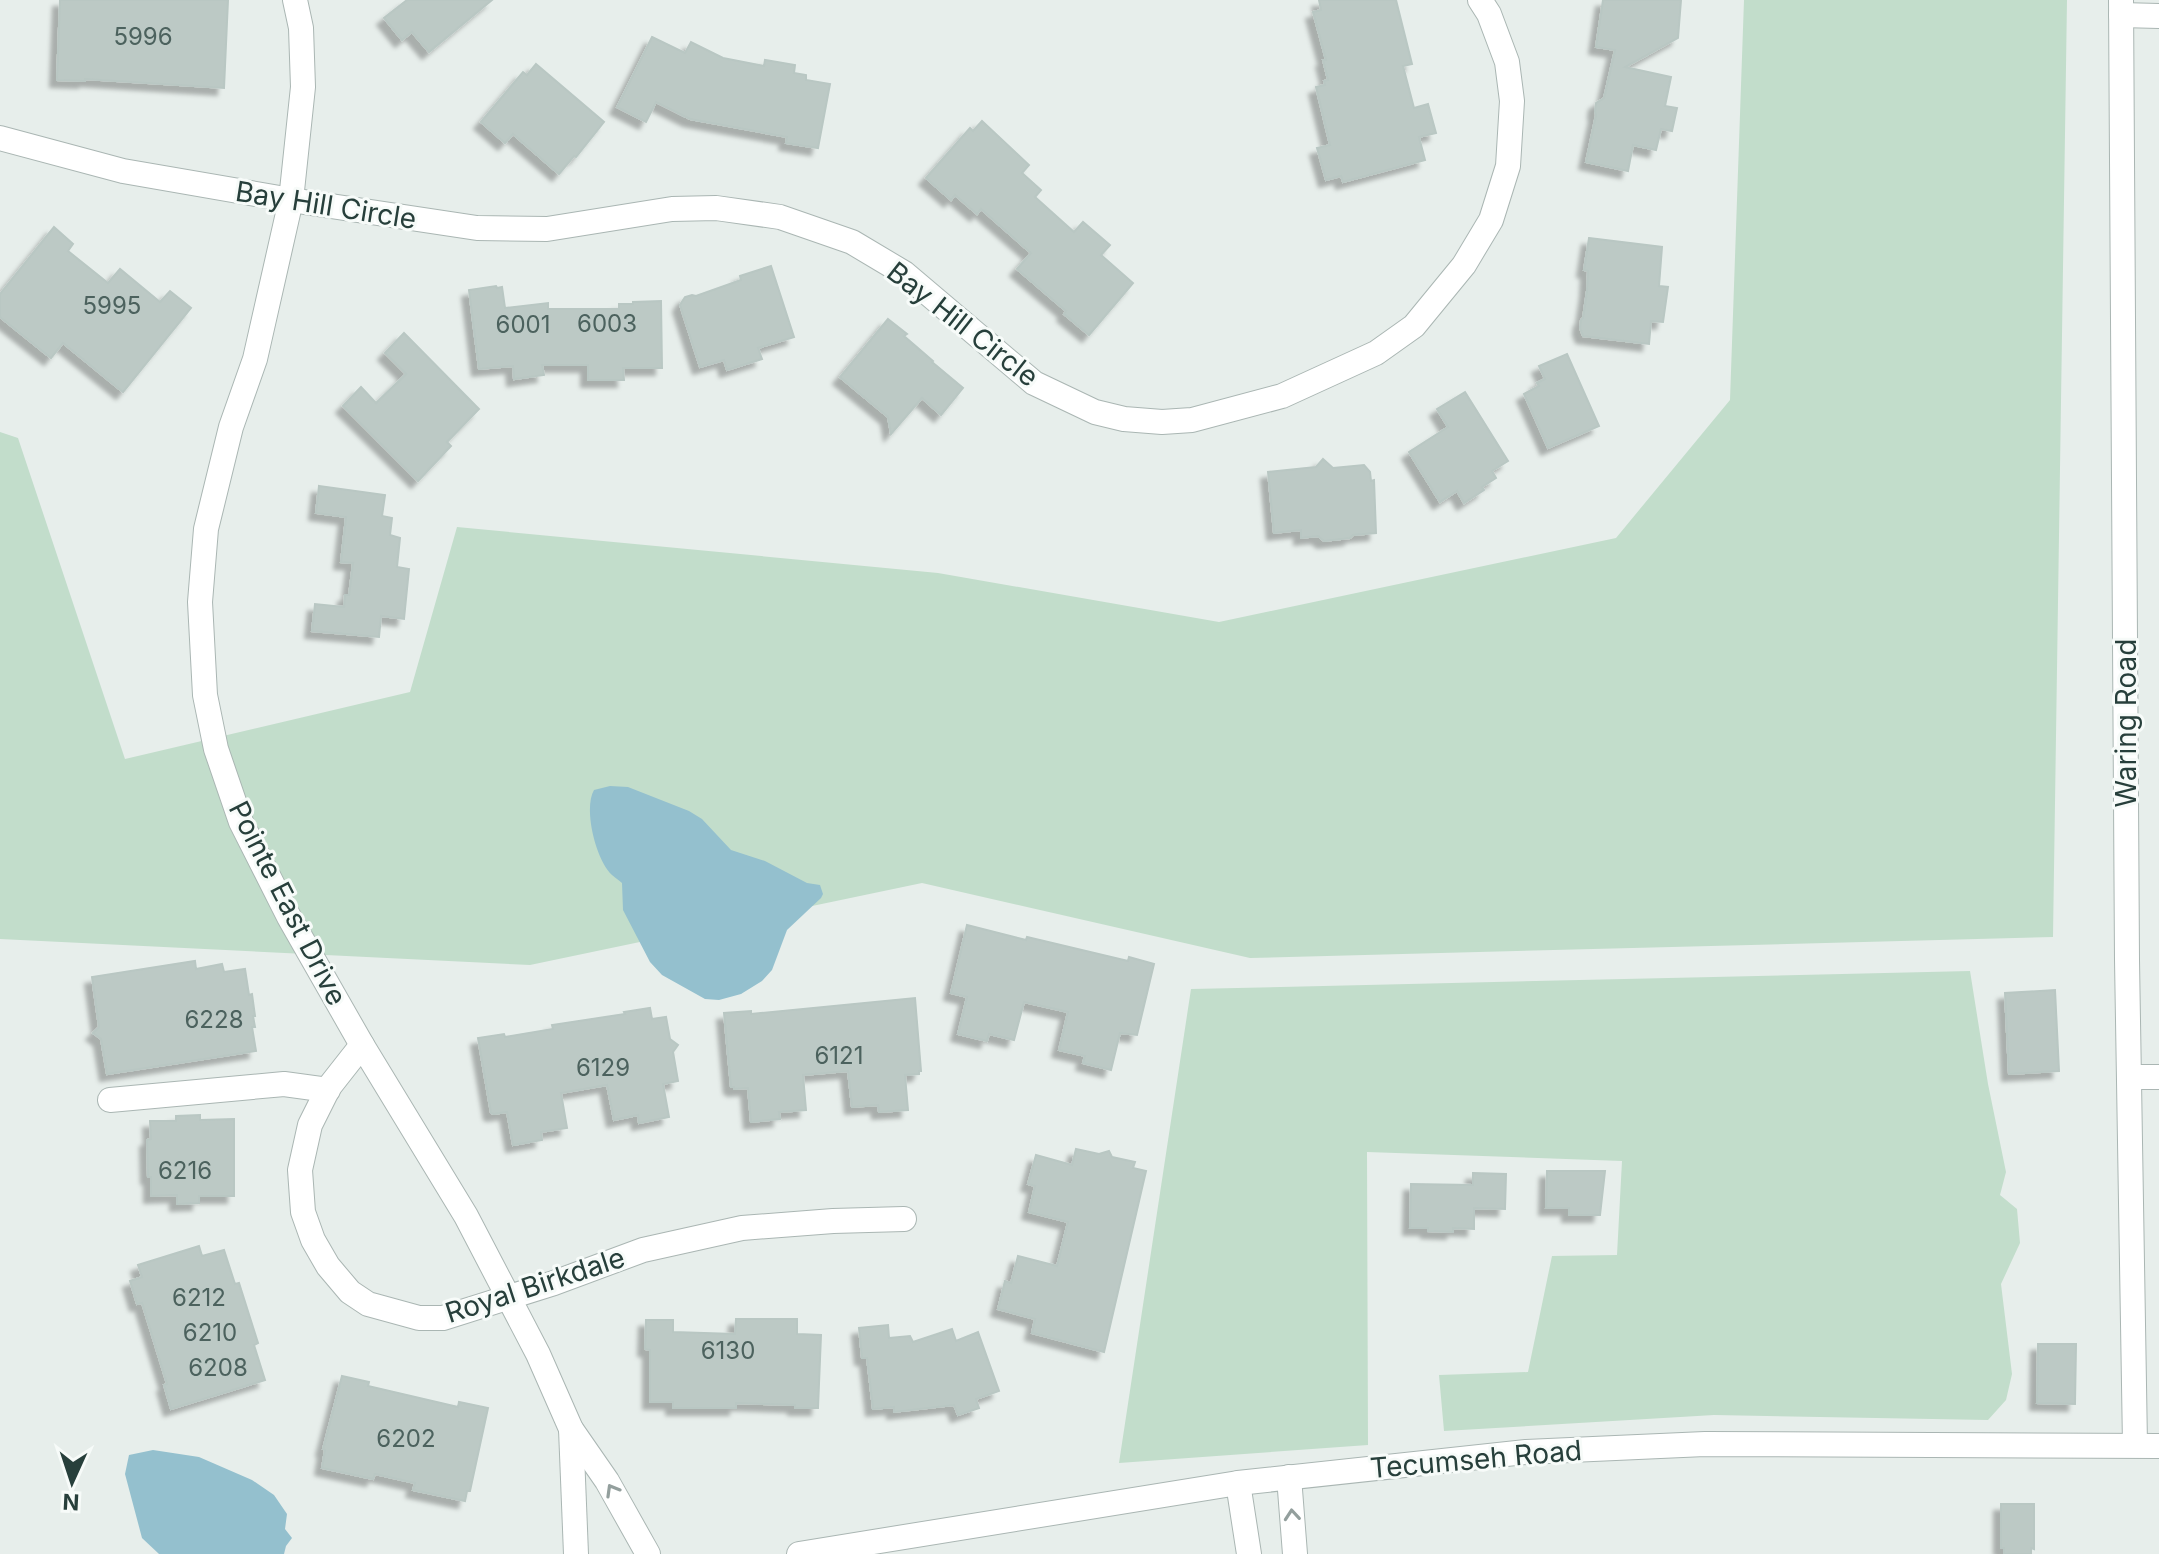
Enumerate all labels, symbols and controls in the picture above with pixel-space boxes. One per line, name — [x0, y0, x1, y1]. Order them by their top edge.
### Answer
house number: 5996 — [113, 22, 173, 51]
street label: Bay Hill Circle — [233, 174, 419, 236]
street label: Bay Hill Circle — [881, 254, 1045, 394]
house number: 5995 — [83, 291, 141, 320]
house number: 6003 — [577, 309, 637, 338]
house number: 6001 — [496, 310, 550, 339]
street label: Waring Road — [2109, 639, 2143, 807]
street label: Pointe East Drive — [222, 795, 354, 1011]
house number: 6228 — [184, 1005, 244, 1034]
house number: 6121 — [814, 1041, 864, 1070]
house number: 6129 — [576, 1053, 630, 1082]
house number: 6216 — [158, 1156, 212, 1185]
street label: Royal Birkdale — [441, 1240, 629, 1330]
house number: 6212 — [172, 1283, 226, 1312]
house number: 6210 — [183, 1318, 237, 1347]
house number: 6130 — [701, 1336, 755, 1365]
house number: 6208 — [188, 1353, 248, 1382]
house number: 6202 — [376, 1424, 436, 1453]
street label: Tecumseh Road — [1369, 1433, 1583, 1485]
north arrow — [32, 1442, 112, 1522]
one-way arrow — [606, 1484, 622, 1499]
text: N — [62, 1489, 80, 1515]
one-way arrow — [1284, 1508, 1301, 1521]

